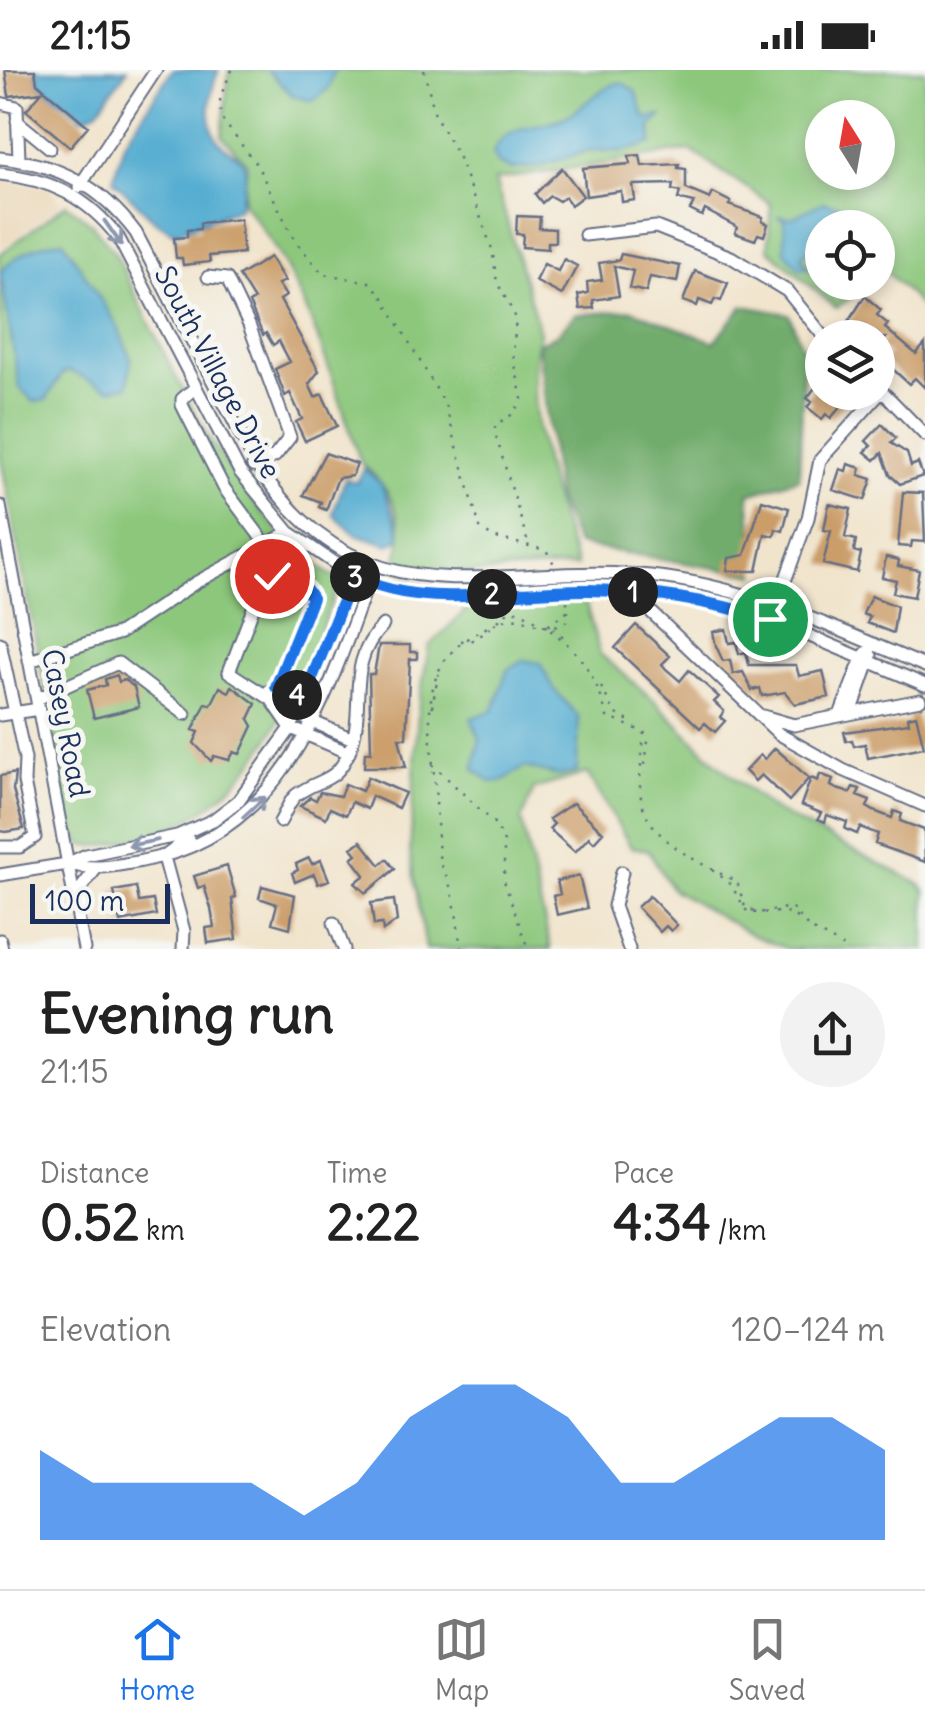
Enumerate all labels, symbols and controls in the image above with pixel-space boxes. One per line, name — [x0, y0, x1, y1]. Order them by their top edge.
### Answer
text: 21:15 — [50, 12, 131, 59]
north arrow — [805, 100, 895, 190]
map controls — [805, 100, 895, 410]
button: locate — [805, 210, 895, 300]
one-way arrow — [102, 218, 123, 246]
street label: South Village Drive — [147, 259, 289, 485]
button: layers — [805, 320, 895, 410]
pin — [230, 534, 315, 619]
icon: check — [245, 549, 300, 604]
pin: 3 — [330, 552, 380, 602]
text: 3 — [347, 559, 363, 595]
pin: 1 — [608, 567, 658, 617]
pin: 2 — [467, 569, 517, 619]
text: 1 — [627, 574, 639, 610]
text: 2 — [484, 576, 500, 612]
pin — [728, 577, 813, 662]
icon: arrive — [743, 592, 798, 647]
street label: Casey Road — [34, 646, 98, 800]
pin: 4 — [272, 670, 322, 720]
text: 4 — [289, 677, 305, 713]
one-way arrow — [240, 795, 266, 819]
one-way arrow — [127, 835, 159, 854]
scale bar — [30, 879, 170, 924]
text: 100 m — [45, 883, 124, 919]
text: Evening run — [40, 979, 334, 1048]
button: share — [780, 982, 885, 1087]
text: 21:15 — [40, 1051, 109, 1092]
text: Distance — [40, 1155, 149, 1191]
text: Time — [327, 1155, 387, 1191]
text: Pace — [613, 1155, 674, 1191]
text: 0.52 — [40, 1191, 139, 1254]
text: 2:22 — [327, 1191, 420, 1254]
text: 4:34 — [613, 1191, 711, 1254]
text: km — [139, 1212, 185, 1248]
text: /km — [711, 1212, 767, 1248]
text: Elevation — [40, 1309, 171, 1350]
text: 120–124 m — [732, 1309, 885, 1350]
tab: Home — [120, 1612, 195, 1708]
tab: Map — [434, 1612, 489, 1708]
tab: Saved — [729, 1612, 805, 1708]

